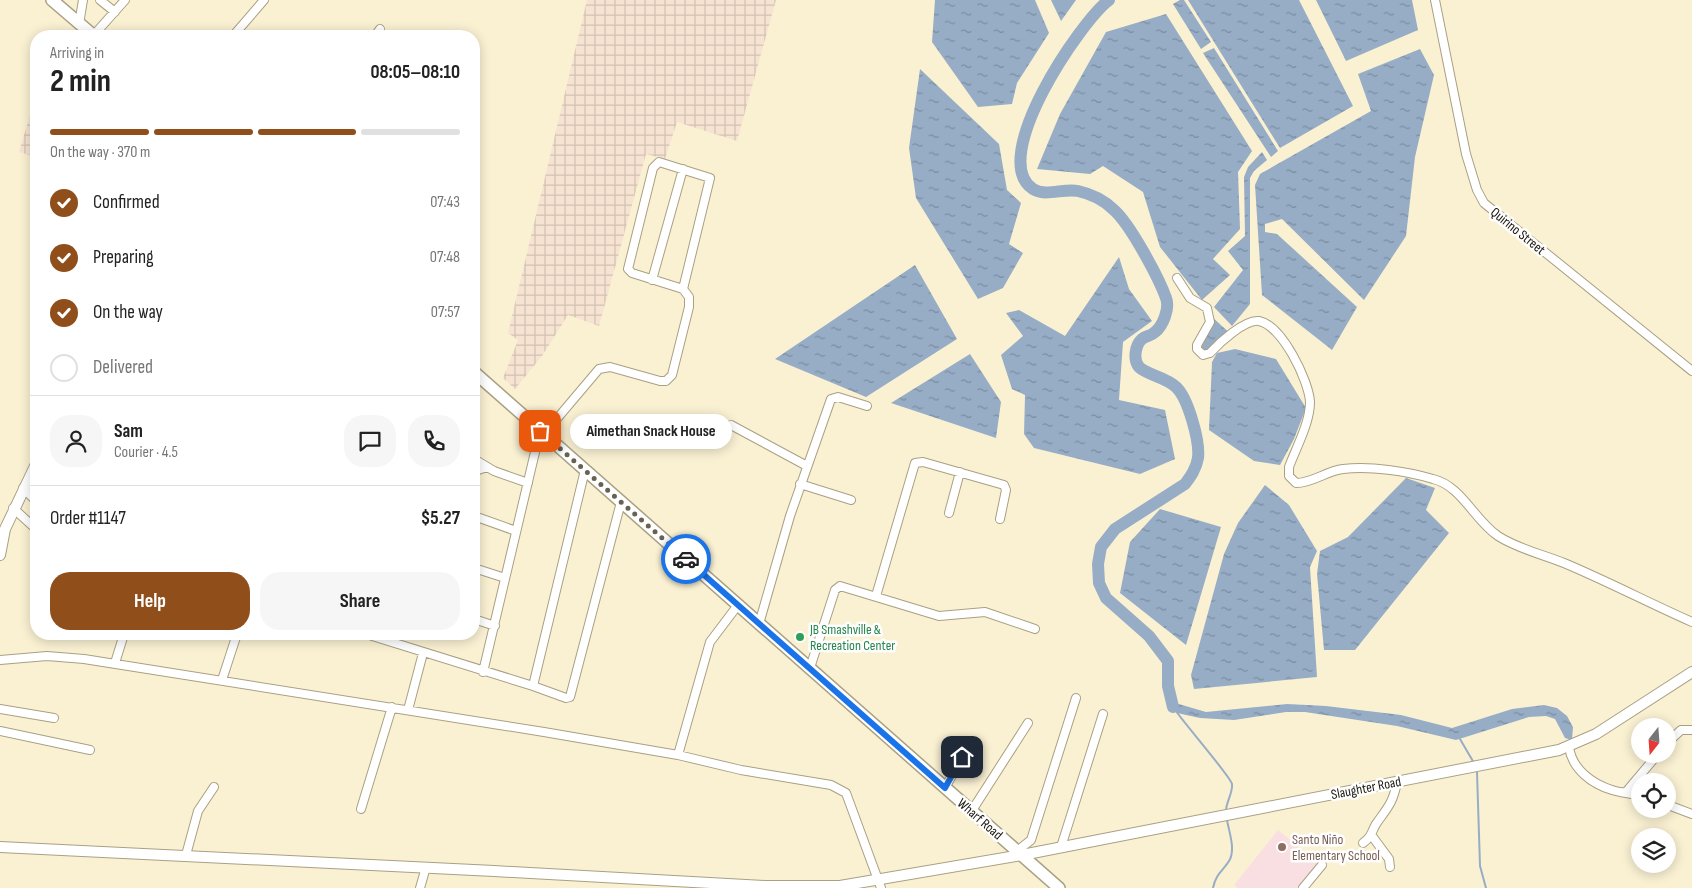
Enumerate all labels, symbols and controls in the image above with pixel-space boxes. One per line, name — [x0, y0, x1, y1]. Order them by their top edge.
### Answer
text: Arriving in — [50, 44, 104, 63]
text: 08:05–08:10 — [371, 61, 460, 84]
text: 2 min — [50, 62, 111, 101]
text: On the way · 370 m — [50, 143, 150, 162]
icon: check — [50, 189, 78, 217]
text: Confirmed — [93, 191, 160, 214]
text: 07:43 — [430, 193, 460, 212]
street label: Quirino Street — [1487, 204, 1549, 258]
icon: check — [50, 244, 78, 272]
text: Preparing — [93, 246, 154, 269]
text: 07:48 — [430, 248, 460, 267]
icon: check — [50, 299, 78, 327]
text: On the way — [93, 301, 163, 324]
text: 07:57 — [431, 303, 460, 322]
text: Delivered — [93, 356, 153, 379]
pin — [519, 410, 561, 452]
callout: Aimethan Snack House — [570, 414, 732, 448]
button: person — [50, 415, 102, 467]
button: chat — [344, 415, 396, 467]
button: phone — [408, 415, 460, 467]
icon: bag — [526, 417, 554, 445]
text: Sam — [114, 420, 143, 443]
text: Aimethan Snack House — [586, 422, 716, 441]
text: Courier · 4.5 — [114, 443, 178, 462]
text: Order #1147 — [50, 507, 126, 530]
text: $5.27 — [421, 507, 460, 530]
courier — [661, 534, 711, 584]
icon: car — [672, 545, 700, 573]
button: Help — [50, 572, 250, 630]
button: Share — [260, 572, 460, 630]
place label: JB Smashville & Recreation Center — [809, 621, 895, 654]
marker: JB Smashville & Recreation Center — [794, 631, 806, 643]
north arrow — [1631, 718, 1676, 762]
map controls — [1631, 718, 1676, 873]
pin — [941, 736, 983, 778]
icon: home — [948, 743, 976, 771]
street label: Slaughter Road — [1330, 773, 1403, 803]
button: locate — [1631, 773, 1676, 818]
street label: Wharf Road — [954, 795, 1006, 843]
button: layers — [1631, 828, 1676, 873]
place label: Santo Niño Elementary School — [1292, 831, 1380, 864]
marker: Santo Niño Elementary School — [1276, 841, 1288, 853]

